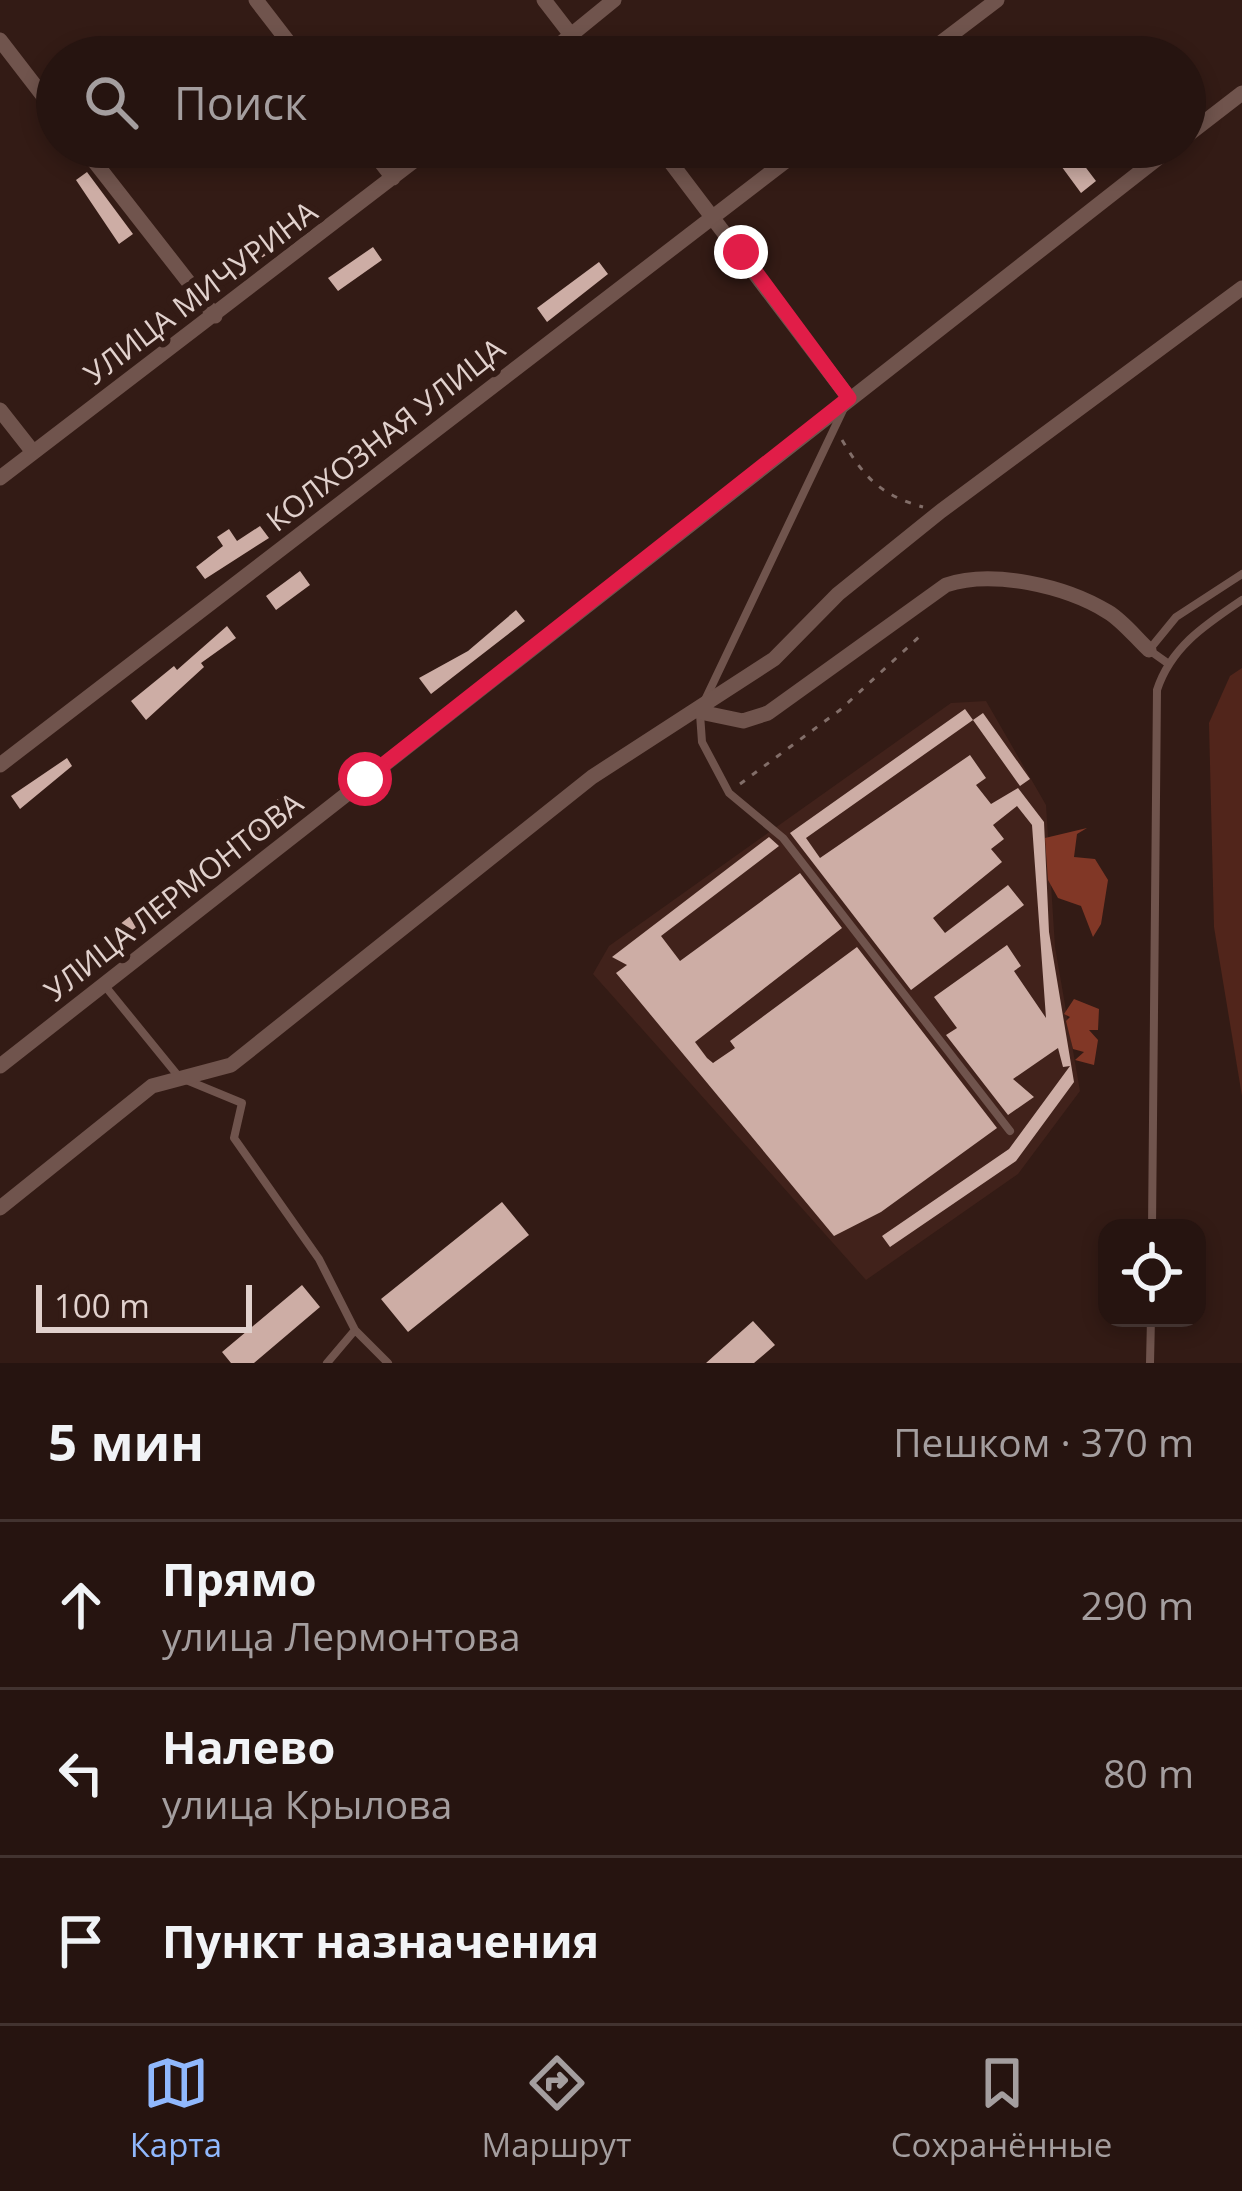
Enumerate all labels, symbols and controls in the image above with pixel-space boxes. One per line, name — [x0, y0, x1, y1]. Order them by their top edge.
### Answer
search box — [36, 36, 1206, 168]
icon: search — [78, 69, 144, 135]
text: Поиск — [174, 72, 307, 133]
street label: УЛИЦА МИЧУРИНА — [75, 191, 325, 393]
route end — [714, 225, 768, 279]
street label: КОЛХОЗНАЯ УЛИЦА — [257, 328, 513, 540]
route start — [338, 752, 392, 806]
street label: УЛИЦА ЛЕРМОНТОВА — [35, 782, 311, 1010]
map controls — [1098, 1219, 1206, 1327]
button: locate — [1098, 1219, 1206, 1327]
scale bar — [36, 1279, 252, 1332]
text: 100 m — [54, 1283, 150, 1328]
text: 5 мин — [48, 1406, 204, 1476]
text: Пешком · 370 m — [893, 1415, 1194, 1468]
text: Прямо — [162, 1548, 317, 1609]
icon: ahead — [48, 1572, 114, 1638]
text: 290 m — [1081, 1578, 1194, 1631]
text: улица Лермонтова — [162, 1609, 521, 1662]
text: Налево — [162, 1716, 335, 1777]
icon: left — [48, 1740, 114, 1806]
text: 80 m — [1103, 1746, 1194, 1799]
text: улица Крылова — [162, 1777, 452, 1830]
icon: arrive — [48, 1908, 114, 1974]
text: Пункт назначения — [162, 1910, 599, 1971]
tab: Карта — [130, 2050, 222, 2167]
tab: Маршрут — [482, 2050, 631, 2167]
tab: Сохранённые — [891, 2050, 1112, 2167]

